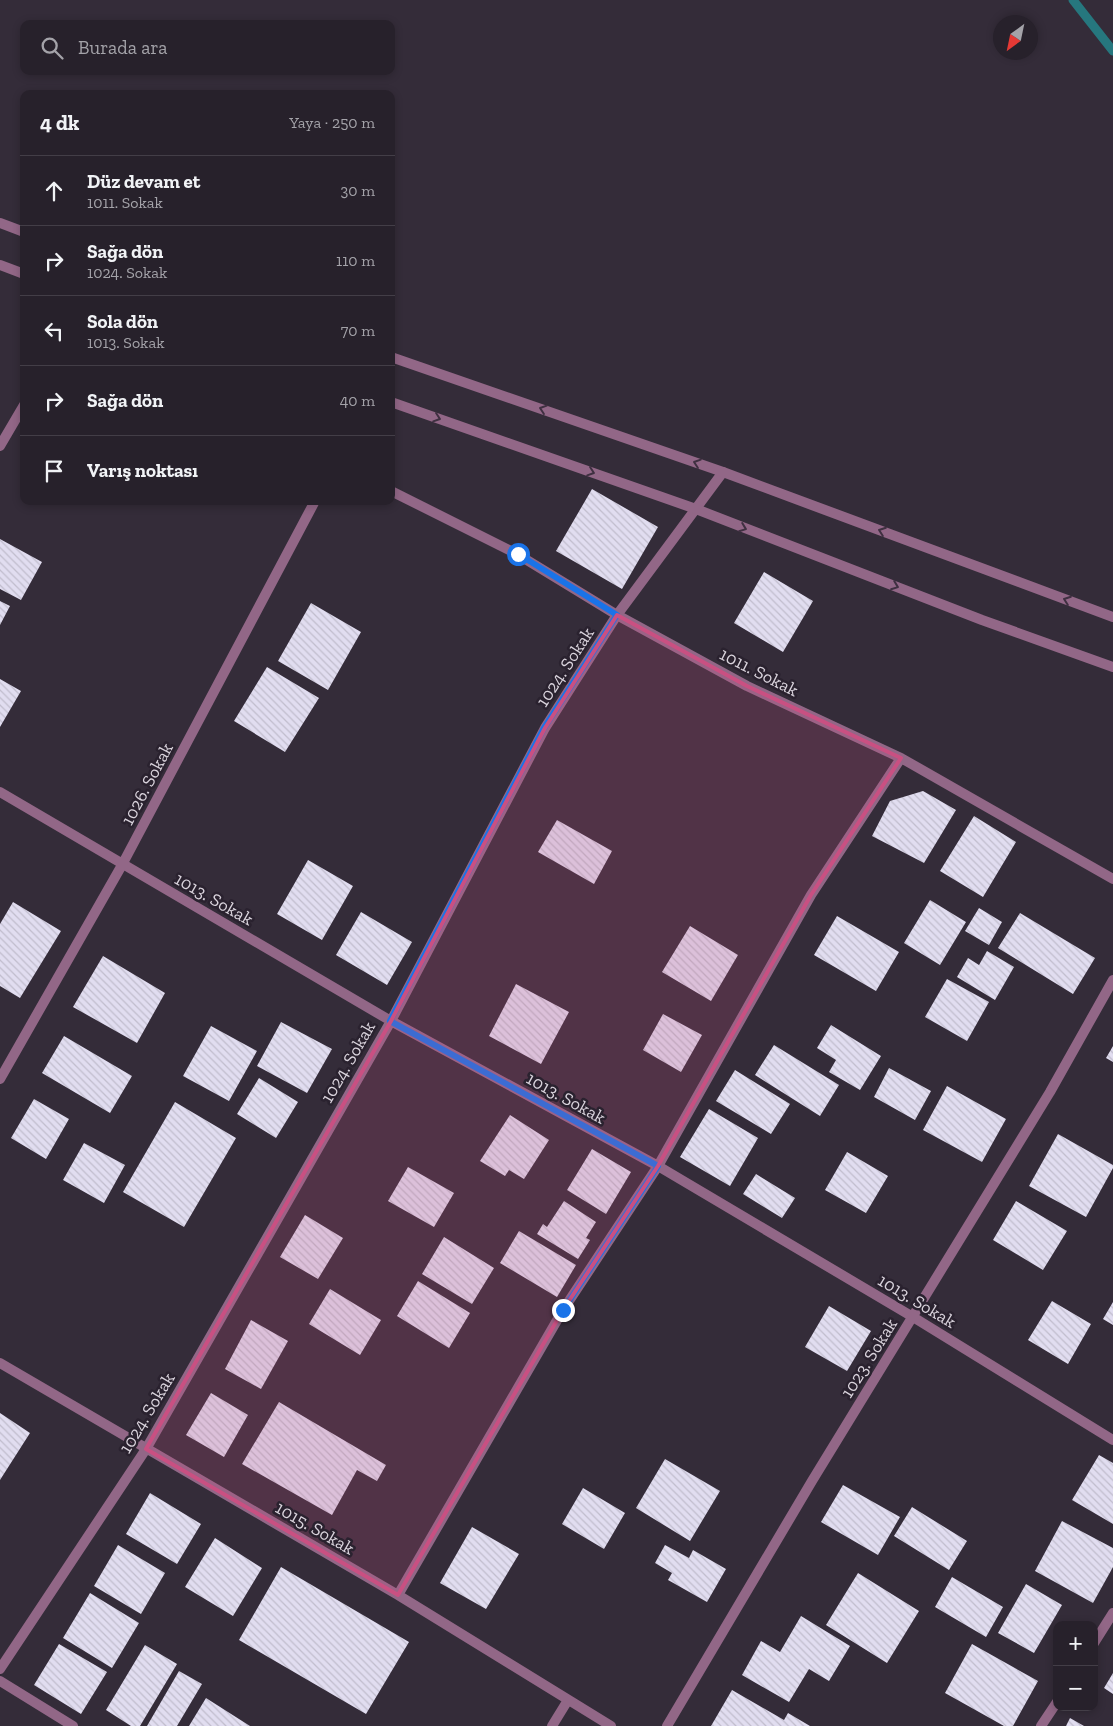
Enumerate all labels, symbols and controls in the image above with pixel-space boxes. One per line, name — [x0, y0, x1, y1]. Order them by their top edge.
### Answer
north arrow — [993, 15, 1038, 60]
search box — [20, 20, 395, 75]
icon: search — [38, 34, 66, 62]
text: Burada ara — [78, 36, 168, 59]
text: 4 dk — [40, 110, 79, 135]
text: Yaya · 250 m — [289, 113, 375, 132]
text: Düz devam et — [87, 170, 200, 193]
icon: ahead — [40, 177, 68, 205]
text: 30 m — [341, 181, 375, 200]
text: 1011. Sokak — [87, 193, 163, 212]
text: Sağa dön — [87, 240, 163, 263]
icon: right — [40, 247, 68, 275]
text: 110 m — [336, 251, 375, 270]
text: 1024. Sokak — [87, 263, 167, 282]
text: Sola dön — [87, 310, 158, 333]
icon: left — [40, 317, 68, 345]
text: 70 m — [341, 321, 375, 340]
text: 1013. Sokak — [87, 333, 164, 352]
icon: right — [40, 387, 68, 415]
text: Sağa dön — [87, 389, 163, 412]
text: 40 m — [340, 391, 375, 410]
one-way arrow — [540, 405, 548, 415]
one-way arrow — [433, 413, 441, 423]
icon: arrive — [40, 457, 68, 485]
text: Varış noktası — [87, 459, 198, 482]
one-way arrow — [693, 459, 702, 469]
one-way arrow — [586, 466, 594, 476]
one-way arrow — [739, 522, 747, 532]
one-way arrow — [878, 527, 887, 537]
route start — [507, 543, 530, 566]
one-way arrow — [890, 580, 899, 591]
one-way arrow — [1064, 596, 1072, 606]
street label: 1024. Sokak — [531, 623, 599, 711]
street label: 1011. Sokak — [716, 643, 803, 701]
street label: 1026. Sokak — [116, 739, 178, 829]
street label: 1013. Sokak — [171, 868, 258, 931]
street label: 1024. Sokak — [316, 1017, 380, 1107]
street label: 1013. Sokak — [523, 1067, 610, 1129]
street label: 1013. Sokak — [874, 1269, 961, 1333]
route end — [552, 1299, 575, 1322]
street label: 1023. Sokak — [836, 1314, 902, 1402]
street label: 1024. Sokak — [114, 1368, 180, 1457]
street label: 1015. Sokak — [272, 1497, 359, 1560]
map controls — [1053, 1621, 1098, 1711]
button: + — [1053, 1621, 1098, 1666]
button: − — [1053, 1666, 1098, 1711]

